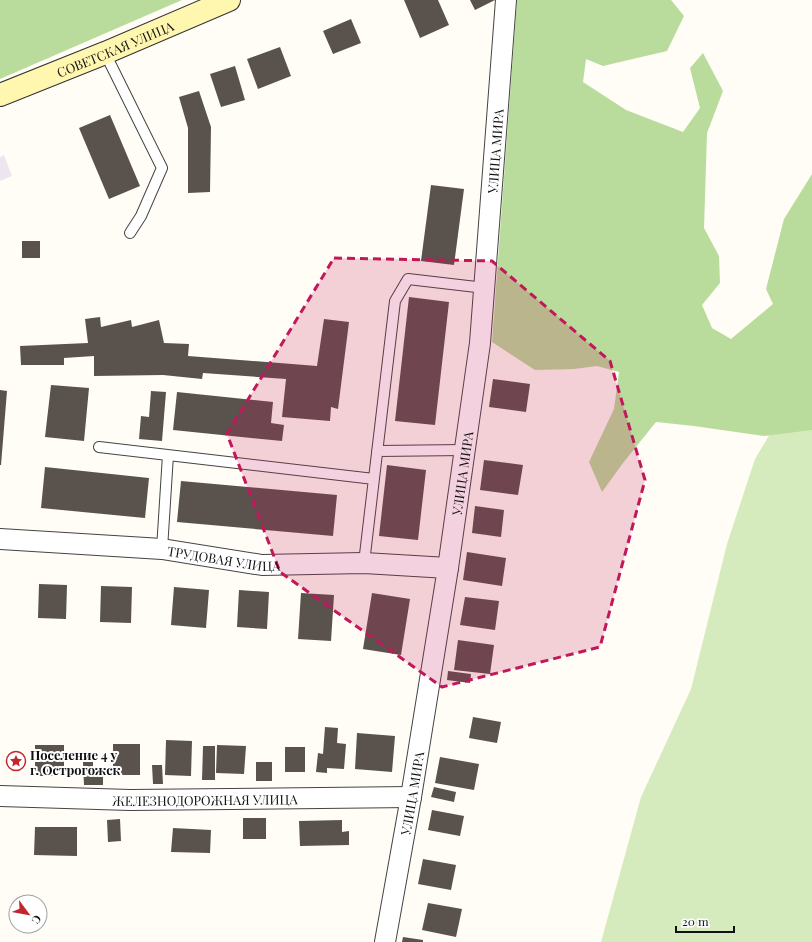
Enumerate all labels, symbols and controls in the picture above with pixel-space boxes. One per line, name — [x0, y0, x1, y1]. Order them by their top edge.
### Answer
street label: СОВЕТСКАЯ УЛИЦА — [54, 16, 177, 80]
street label: УЛИЦА МИРА — [483, 107, 506, 195]
street label: УЛИЦА МИРА — [447, 429, 476, 517]
street label: ТРУДОВАЯ УЛИЦА — [166, 542, 281, 573]
place label: Поселение 4 у г. Острогожск — [30, 746, 121, 778]
street label: УЛИЦА МИРА — [396, 749, 427, 838]
place icon: Поселение 4 у г. Острогожск — [5, 750, 27, 772]
street label: ЖЕЛЕЗНОДОРОЖНАЯ УЛИЦА — [112, 790, 299, 809]
north arrow — [8, 894, 48, 934]
scale bar — [676, 908, 734, 934]
text: С — [28, 912, 45, 927]
text: 20 m — [682, 913, 709, 929]

